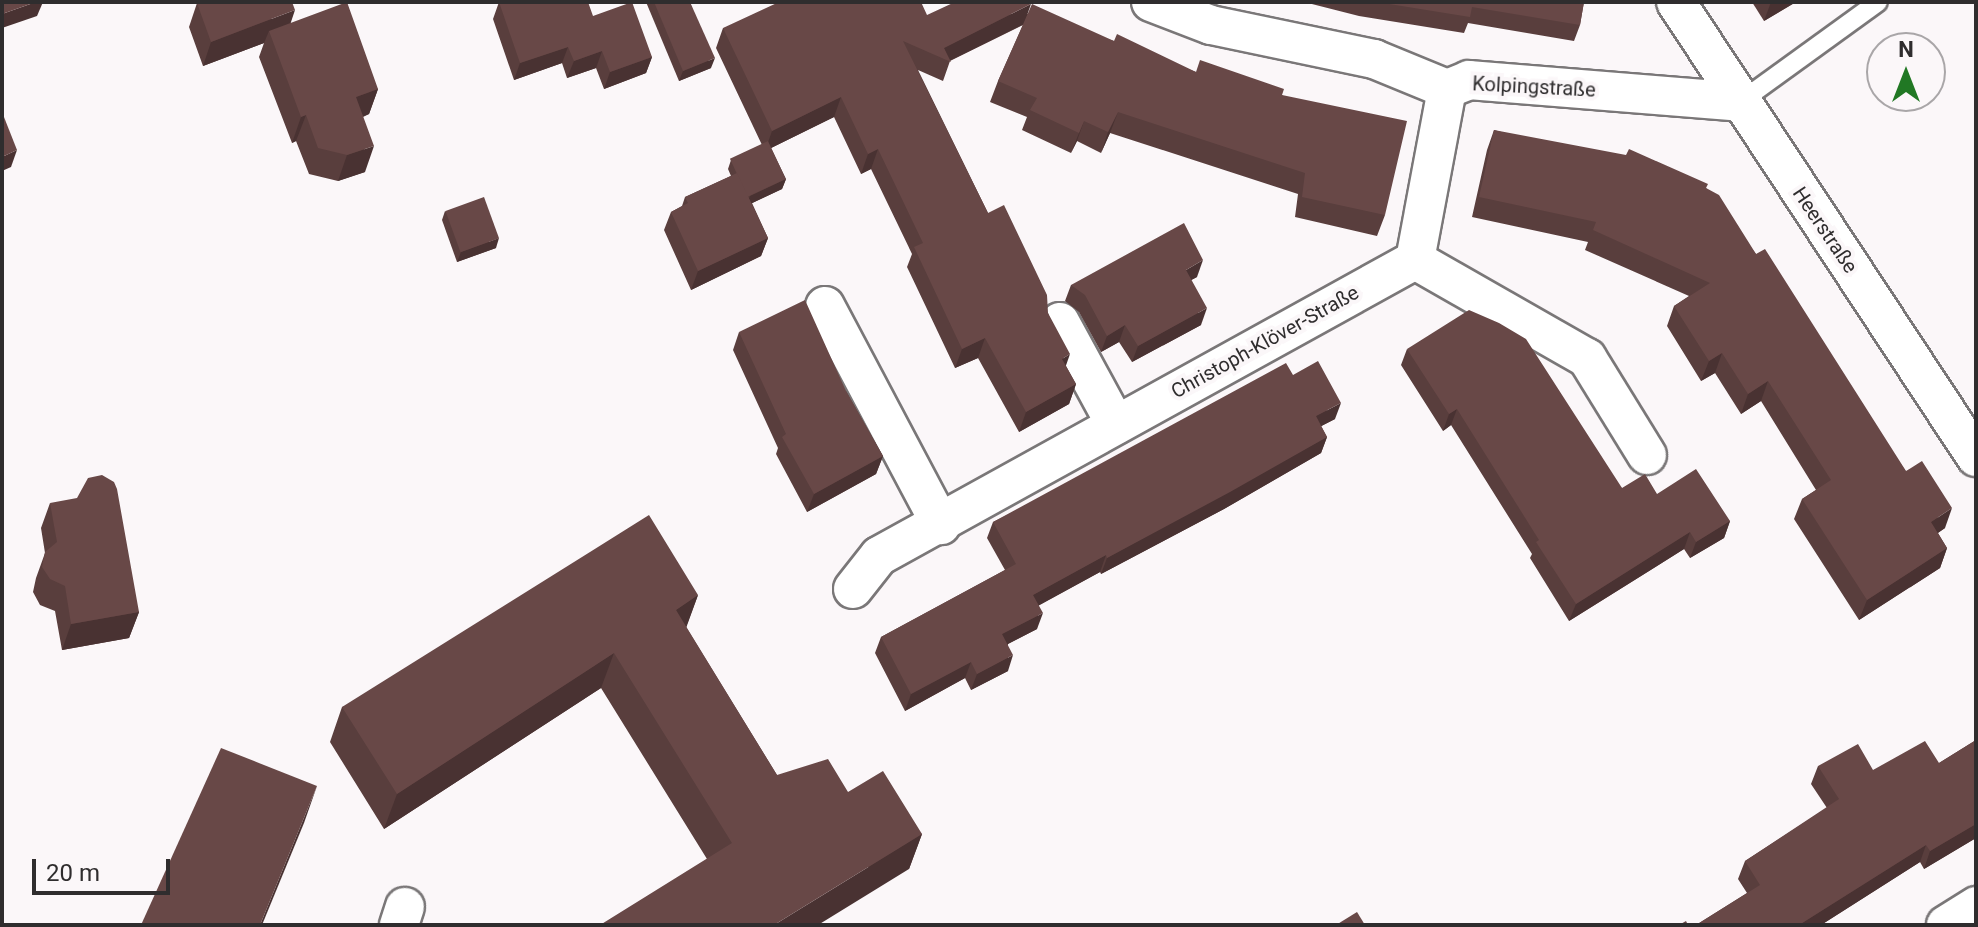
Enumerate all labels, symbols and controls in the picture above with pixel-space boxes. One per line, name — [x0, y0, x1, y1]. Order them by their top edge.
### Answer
north arrow — [1866, 32, 1946, 112]
text: N — [1898, 37, 1914, 62]
street label: Kolpingstraße — [1472, 72, 1596, 102]
street label: Heerstraße — [1787, 182, 1863, 278]
street label: Christoph-Klöver-Straße — [1167, 280, 1363, 404]
scale bar — [36, 843, 174, 893]
text: 20 m — [46, 859, 100, 887]

